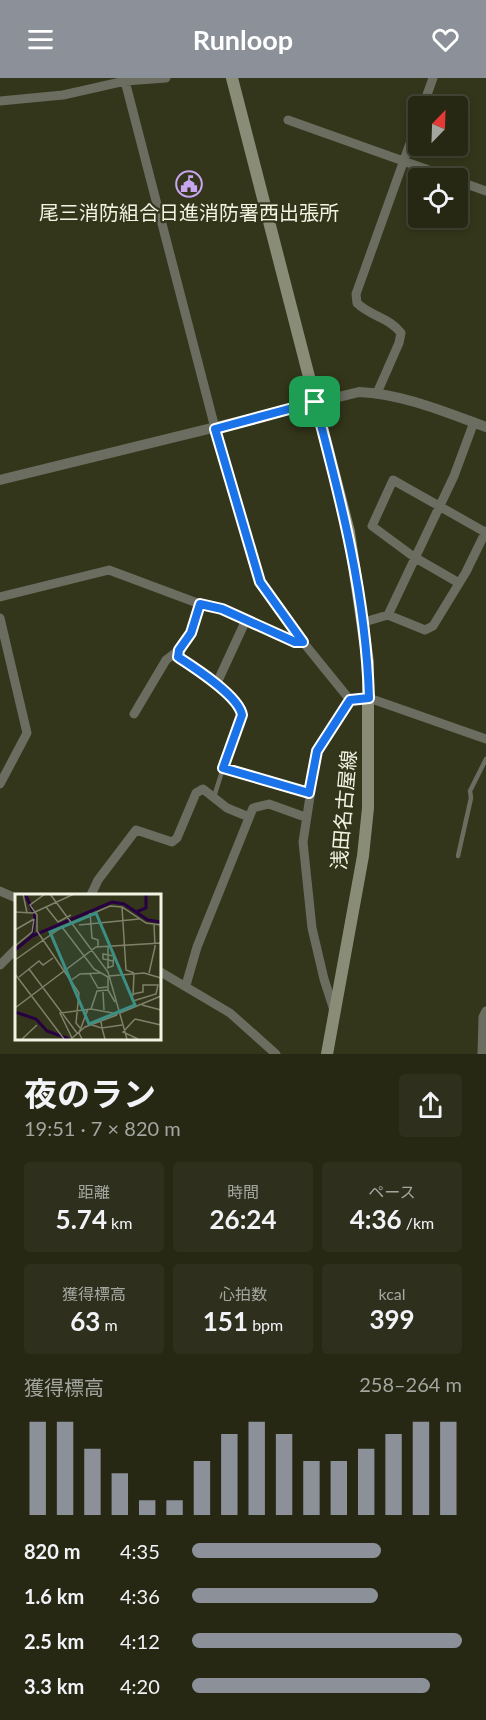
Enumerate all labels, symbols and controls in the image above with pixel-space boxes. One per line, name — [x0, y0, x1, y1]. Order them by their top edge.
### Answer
icon: menu — [24, 23, 57, 56]
text: Runloop — [193, 23, 293, 56]
icon: heart — [429, 23, 462, 56]
north arrow — [408, 96, 468, 156]
map controls — [408, 96, 468, 228]
button: locate — [408, 168, 468, 228]
public building icon: 尾三消防組合日進消防署西出張所 — [174, 169, 204, 199]
place label: 尾三消防組合日進消防署西出張所 — [39, 200, 339, 224]
pin — [289, 376, 340, 427]
icon: arrive — [298, 385, 331, 418]
street label: 浅田名古屋線 — [326, 749, 360, 871]
inset map — [15, 894, 160, 1039]
text: 夜のラン — [24, 1073, 156, 1113]
button: share — [399, 1074, 462, 1137]
text: 19:51 · 7 × 820 m — [24, 1116, 181, 1140]
text: 距離 — [78, 1182, 110, 1201]
text: 時間 — [227, 1182, 259, 1201]
text: ペース — [368, 1182, 416, 1201]
text: 5.74 — [56, 1203, 107, 1235]
text: 26:24 — [209, 1203, 277, 1235]
text: 4:36 — [350, 1203, 402, 1235]
text: km — [107, 1213, 132, 1232]
text: /km — [402, 1213, 434, 1232]
text: 獲得標高 — [62, 1284, 126, 1303]
text: 心拍数 — [219, 1284, 267, 1303]
text: kcal — [378, 1284, 406, 1303]
text: 399 — [369, 1303, 415, 1335]
text: 63 — [70, 1305, 100, 1337]
text: 151 — [203, 1305, 248, 1337]
text: m — [100, 1315, 118, 1334]
text: bpm — [248, 1315, 283, 1334]
text: 258–264 m — [359, 1372, 462, 1396]
text: 獲得標高 — [24, 1375, 104, 1399]
text: 820 m — [24, 1539, 80, 1563]
text: 4:35 — [120, 1539, 160, 1563]
text: 1.6 km — [24, 1584, 84, 1608]
text: 4:36 — [120, 1584, 160, 1608]
text: 2.5 km — [24, 1629, 84, 1653]
text: 4:12 — [120, 1629, 160, 1653]
text: 3.3 km — [24, 1674, 84, 1698]
text: 4:20 — [120, 1674, 160, 1698]

